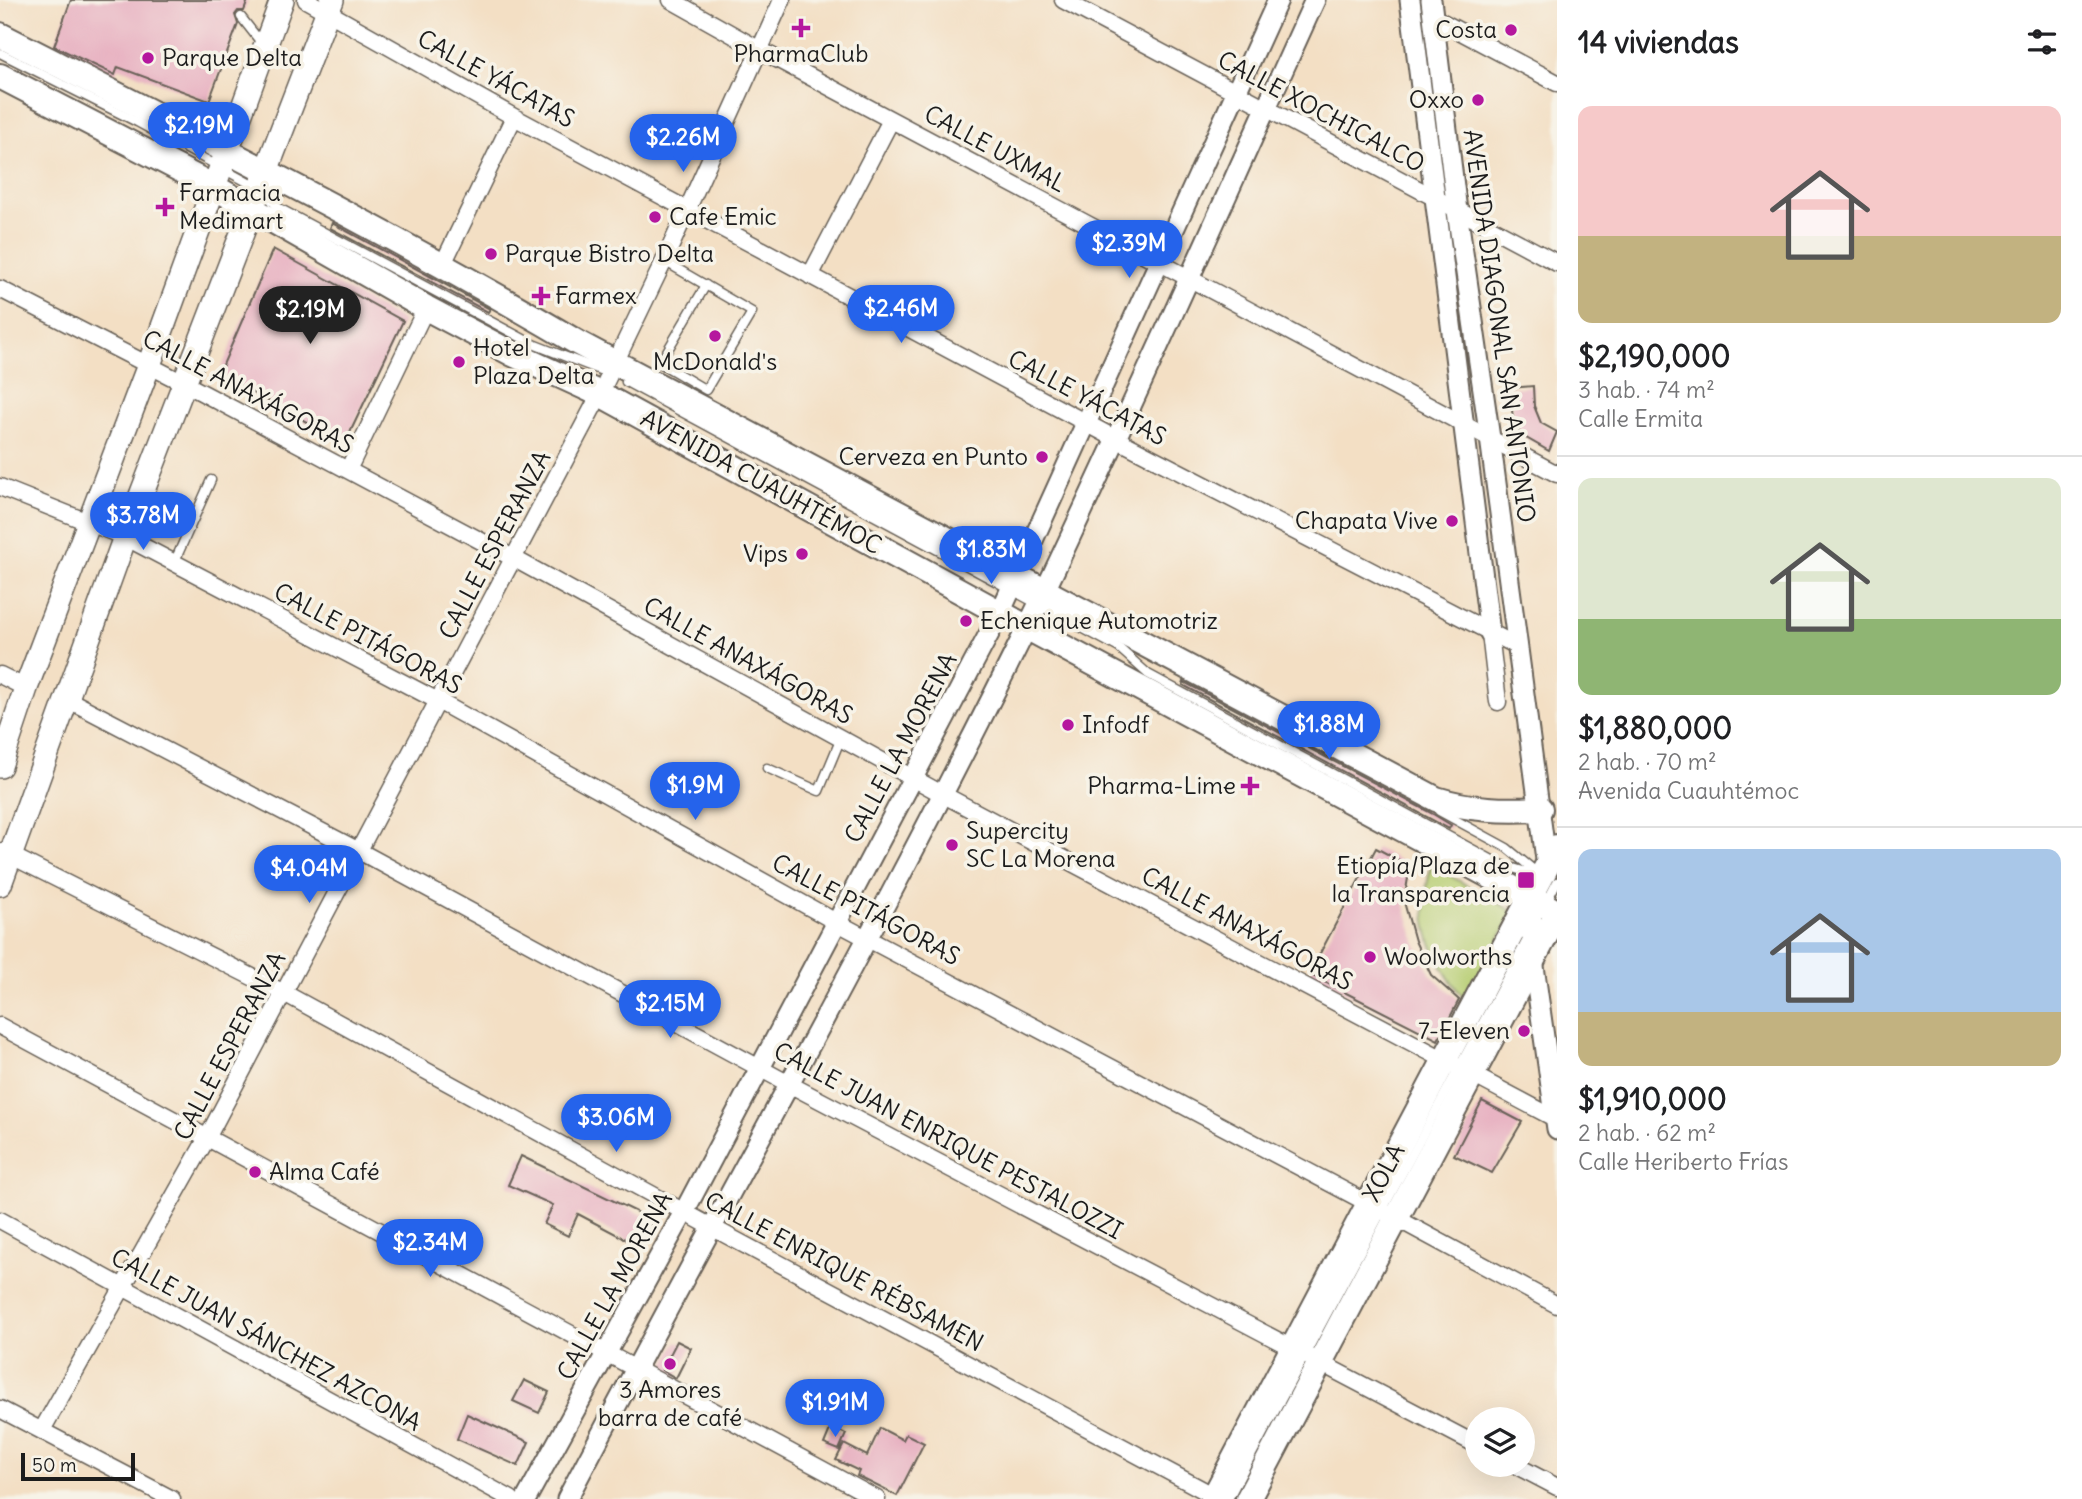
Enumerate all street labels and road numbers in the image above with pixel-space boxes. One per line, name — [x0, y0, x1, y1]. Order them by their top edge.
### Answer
street label: CALLE YÁCATAS — [413, 23, 580, 134]
street label: CALLE XOCHICALCO — [1213, 44, 1430, 178]
street label: CALLE UXMAL — [919, 98, 1072, 198]
street label: AVENIDA DIAGONAL SAN ANTONIO — [1458, 127, 1542, 524]
street label: CALLE ANAXÁGORAS — [138, 323, 359, 459]
street label: CALLE YÁCATAS — [1003, 343, 1172, 451]
street label: AVENIDA CUAUHTÉMOC — [636, 402, 887, 560]
street label: CALLE ESPERANZA — [432, 445, 556, 644]
street label: CALLE PITÁGORAS — [269, 576, 468, 700]
street label: CALLE ANAXÁGORAS — [638, 590, 858, 730]
street label: CALLE LA MORENA — [837, 647, 963, 848]
street label: CALLE PITÁGORAS — [767, 847, 966, 971]
street label: CALLE ANAXÁGORAS — [1137, 860, 1358, 996]
street label: CALLE ESPERANZA — [167, 946, 291, 1145]
street label: CALLE JUAN ENRIQUE PESTALOZZI — [769, 1035, 1128, 1245]
street label: XOLA — [1355, 1138, 1411, 1207]
street label: CALLE ENRIQUE RÉBSAMEN — [700, 1185, 989, 1357]
street label: CALLE LA MORENA — [550, 1186, 678, 1385]
street label: CALLE JUAN SÁNCHEZ AZCONA — [106, 1241, 427, 1437]

